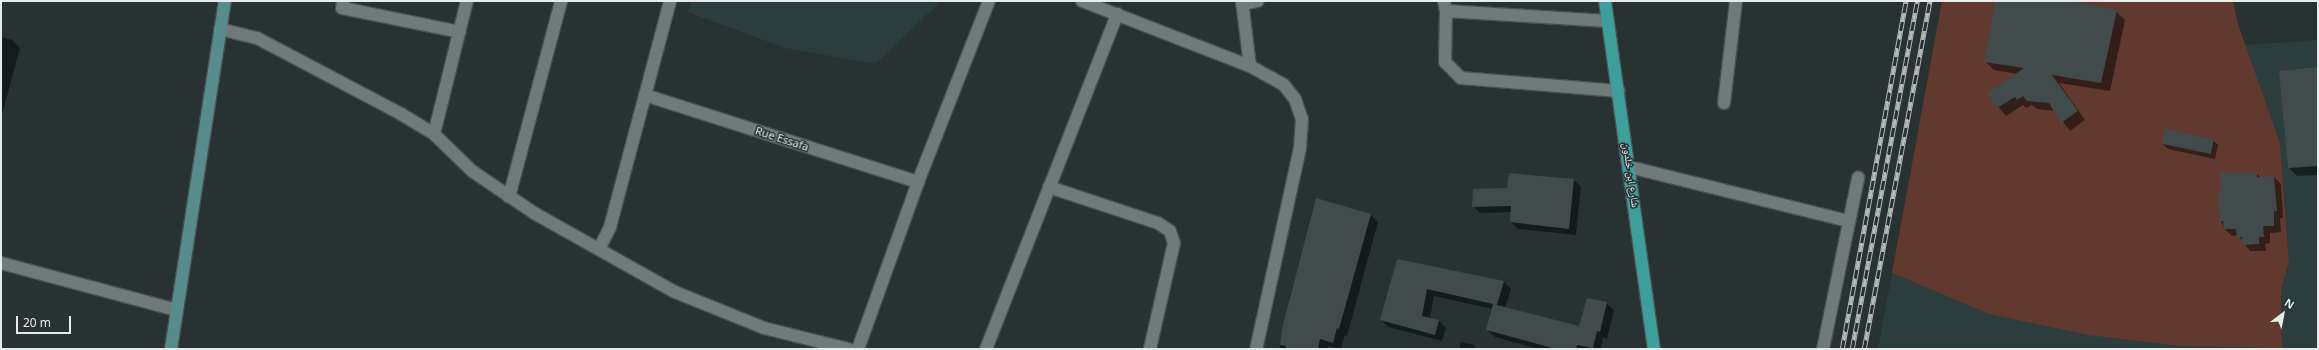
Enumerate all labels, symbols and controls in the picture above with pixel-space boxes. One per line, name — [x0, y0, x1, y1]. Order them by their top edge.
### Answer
street label: Rue Essafa — [754, 124, 810, 154]
street label: شارع ابن خلدون — [1620, 142, 1642, 208]
north arrow — [2263, 294, 2303, 334]
text: N — [2282, 295, 2297, 312]
scale bar — [18, 308, 73, 334]
text: 20 m — [23, 314, 51, 331]

